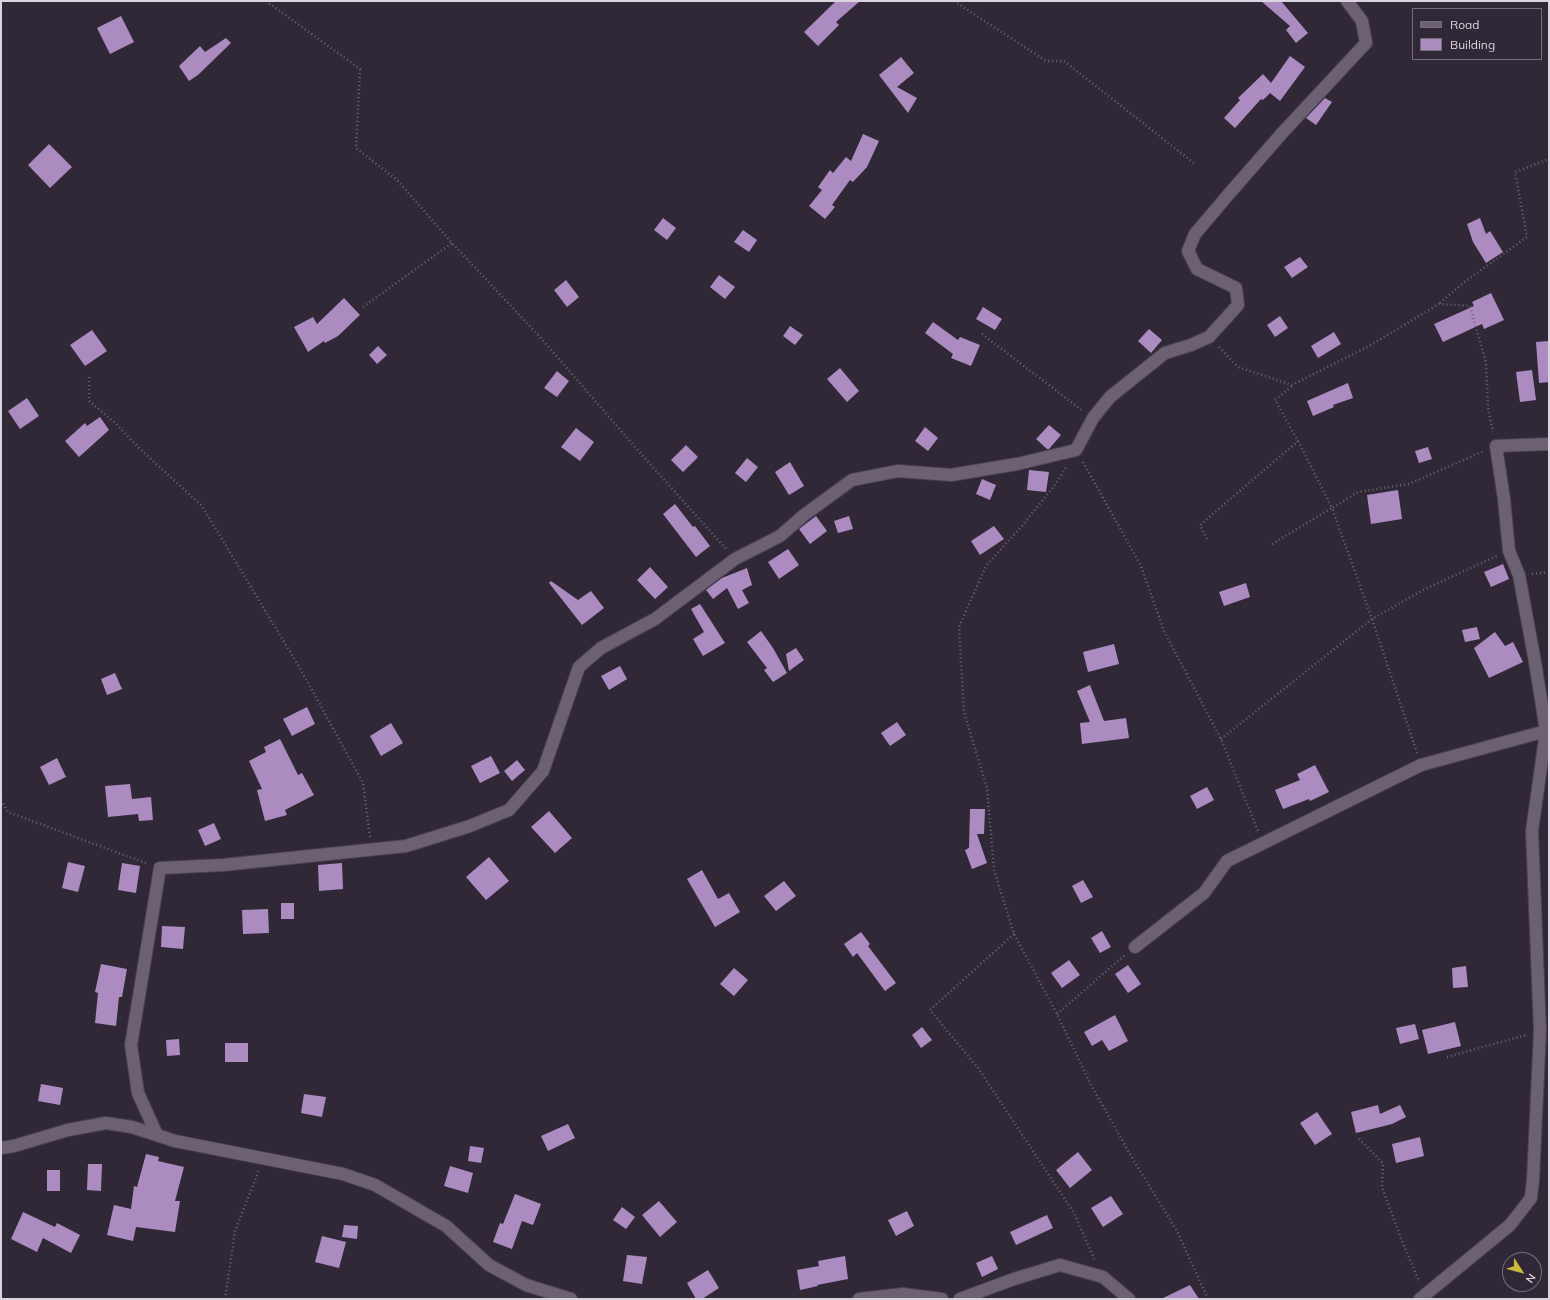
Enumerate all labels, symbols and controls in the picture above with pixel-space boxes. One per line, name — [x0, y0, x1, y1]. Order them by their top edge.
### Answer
legend — [1412, 8, 1542, 60]
text: Road — [1450, 17, 1479, 32]
text: Building — [1450, 37, 1495, 52]
north arrow — [1502, 1252, 1542, 1292]
text: N — [1523, 1271, 1539, 1286]

